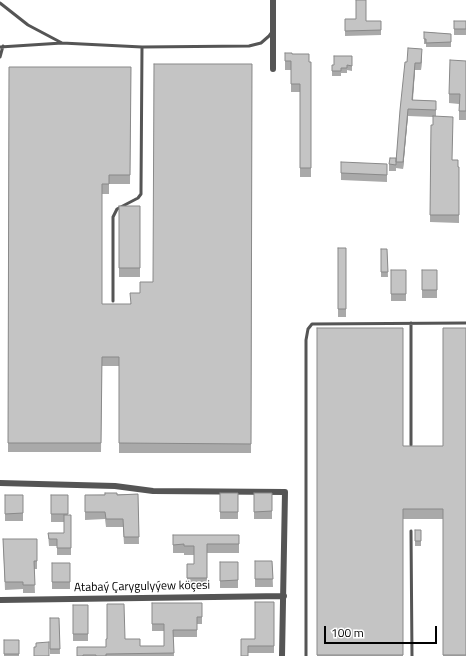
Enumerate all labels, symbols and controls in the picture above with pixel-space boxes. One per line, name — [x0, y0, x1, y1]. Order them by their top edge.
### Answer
street label: Atabaý Çarygulyýew köçesi — [74, 579, 210, 595]
scale bar — [326, 618, 439, 644]
text: 100 m — [331, 623, 364, 642]

